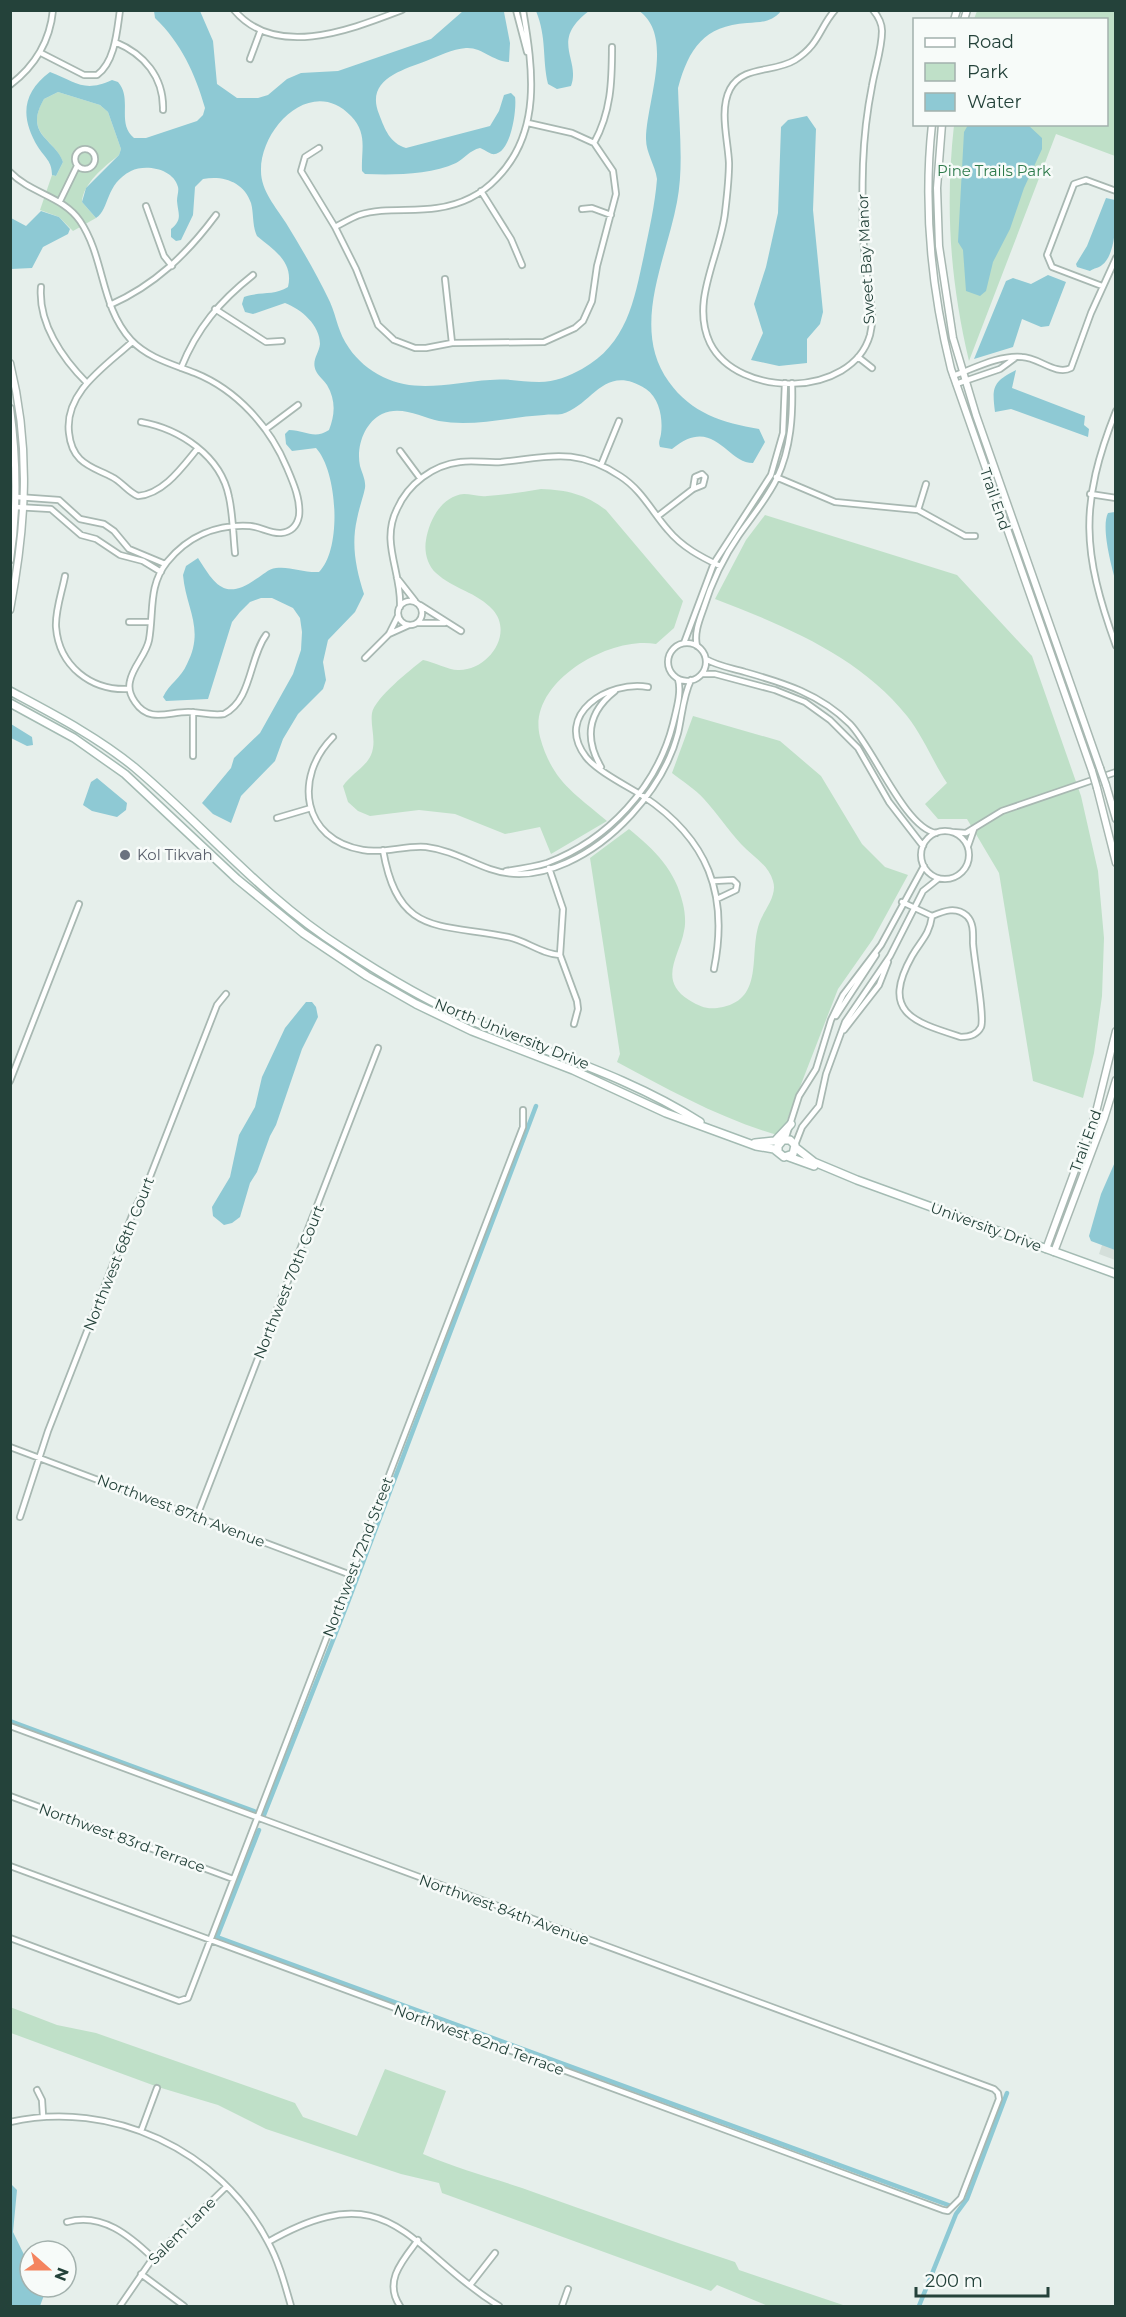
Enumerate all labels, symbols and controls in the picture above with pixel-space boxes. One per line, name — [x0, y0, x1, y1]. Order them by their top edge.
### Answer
legend — [913, 18, 1108, 126]
text: Road — [967, 31, 1014, 53]
text: Park — [967, 61, 1008, 83]
text: Water — [967, 91, 1022, 113]
park label: Pine Trails Park — [937, 161, 1051, 180]
street label: Sweet Bay Manor — [853, 193, 878, 325]
street label: Trail End — [976, 465, 1015, 533]
place label: Kol Tikvah — [137, 845, 213, 864]
marker: Kol Tikvah — [118, 848, 132, 862]
street label: North University Drive — [432, 994, 592, 1073]
street label: Trail End — [1065, 1107, 1106, 1175]
street label: Northwest 68th Court — [79, 1174, 158, 1334]
street label: University Drive — [928, 1198, 1044, 1255]
street label: Northwest 70th Court — [249, 1202, 328, 1361]
street label: Northwest 87th Avenue — [95, 1470, 268, 1551]
street label: Northwest 72nd Street — [318, 1474, 397, 1640]
street label: Northwest 83rd Terrace — [36, 1799, 208, 1876]
street label: Northwest 84th Avenue — [417, 1870, 592, 1949]
street label: Northwest 82nd Terrace — [391, 2000, 567, 2079]
street label: Salem Lane — [144, 2193, 219, 2268]
north arrow — [18, 2239, 78, 2299]
scale bar — [916, 2260, 1048, 2298]
text: N — [50, 2265, 73, 2284]
text: 200 m — [925, 2270, 983, 2292]

